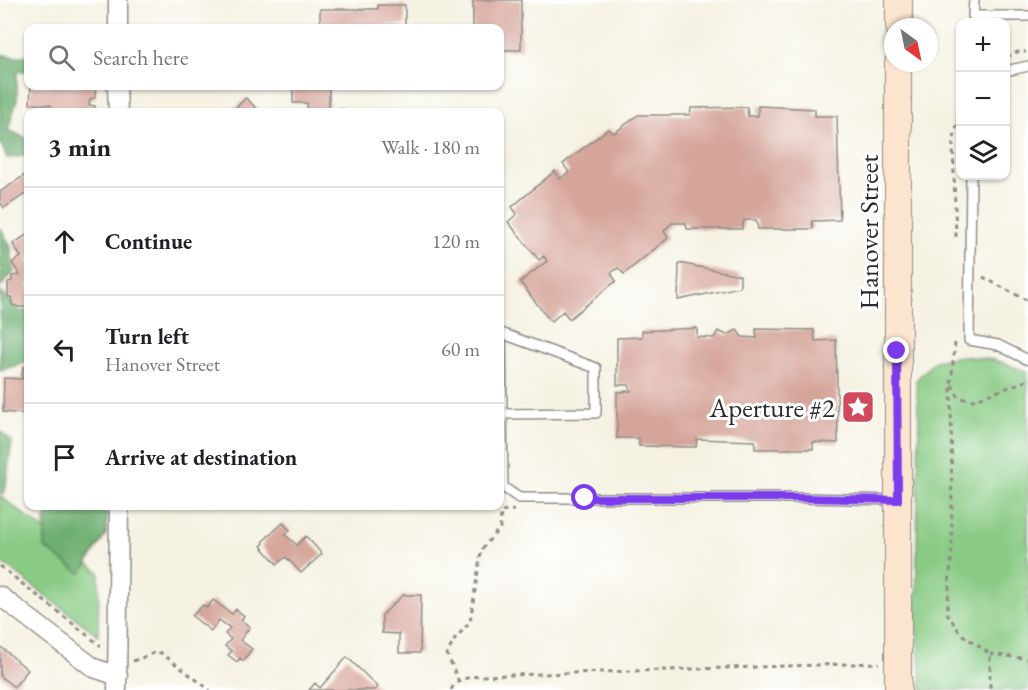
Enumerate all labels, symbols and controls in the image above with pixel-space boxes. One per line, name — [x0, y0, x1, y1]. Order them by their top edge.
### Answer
north arrow — [884, 18, 938, 72]
map controls — [956, 18, 1010, 180]
button: + — [956, 18, 1010, 72]
search box — [24, 24, 504, 90]
icon: search — [45, 41, 78, 74]
text: Search here — [93, 43, 188, 72]
button: − — [956, 72, 1010, 126]
button: layers — [956, 126, 1010, 180]
text: 3 min — [48, 130, 111, 164]
text: Walk · 180 m — [381, 134, 480, 160]
street label: Hanover Street — [851, 154, 886, 310]
icon: ahead — [48, 225, 81, 258]
text: Continue — [105, 227, 192, 256]
text: 120 m — [432, 228, 480, 254]
text: Turn left — [105, 322, 189, 351]
icon: left — [48, 333, 81, 366]
text: 60 m — [441, 336, 480, 362]
route end — [883, 337, 909, 363]
text: Hanover Street — [105, 351, 220, 377]
place icon: Aperture #2 — [840, 389, 876, 425]
place label: Aperture #2 — [709, 390, 835, 425]
icon: arrive — [48, 441, 81, 474]
text: Arrive at destination — [105, 443, 297, 472]
route start — [571, 484, 597, 510]

